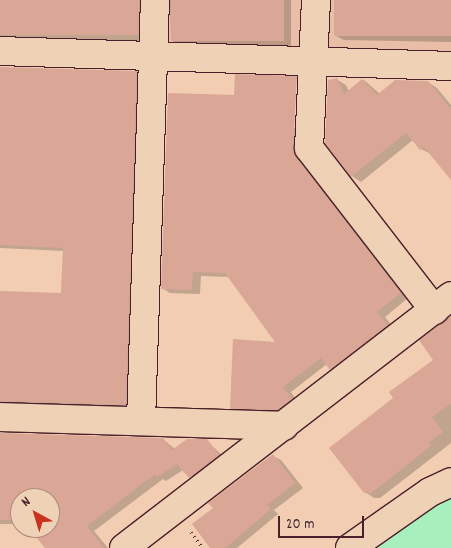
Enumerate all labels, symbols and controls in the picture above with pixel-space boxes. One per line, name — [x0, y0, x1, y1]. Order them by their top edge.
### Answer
north arrow — [10, 488, 60, 538]
text: N — [17, 492, 35, 512]
scale bar — [281, 506, 367, 538]
text: 20 m — [286, 514, 314, 536]

